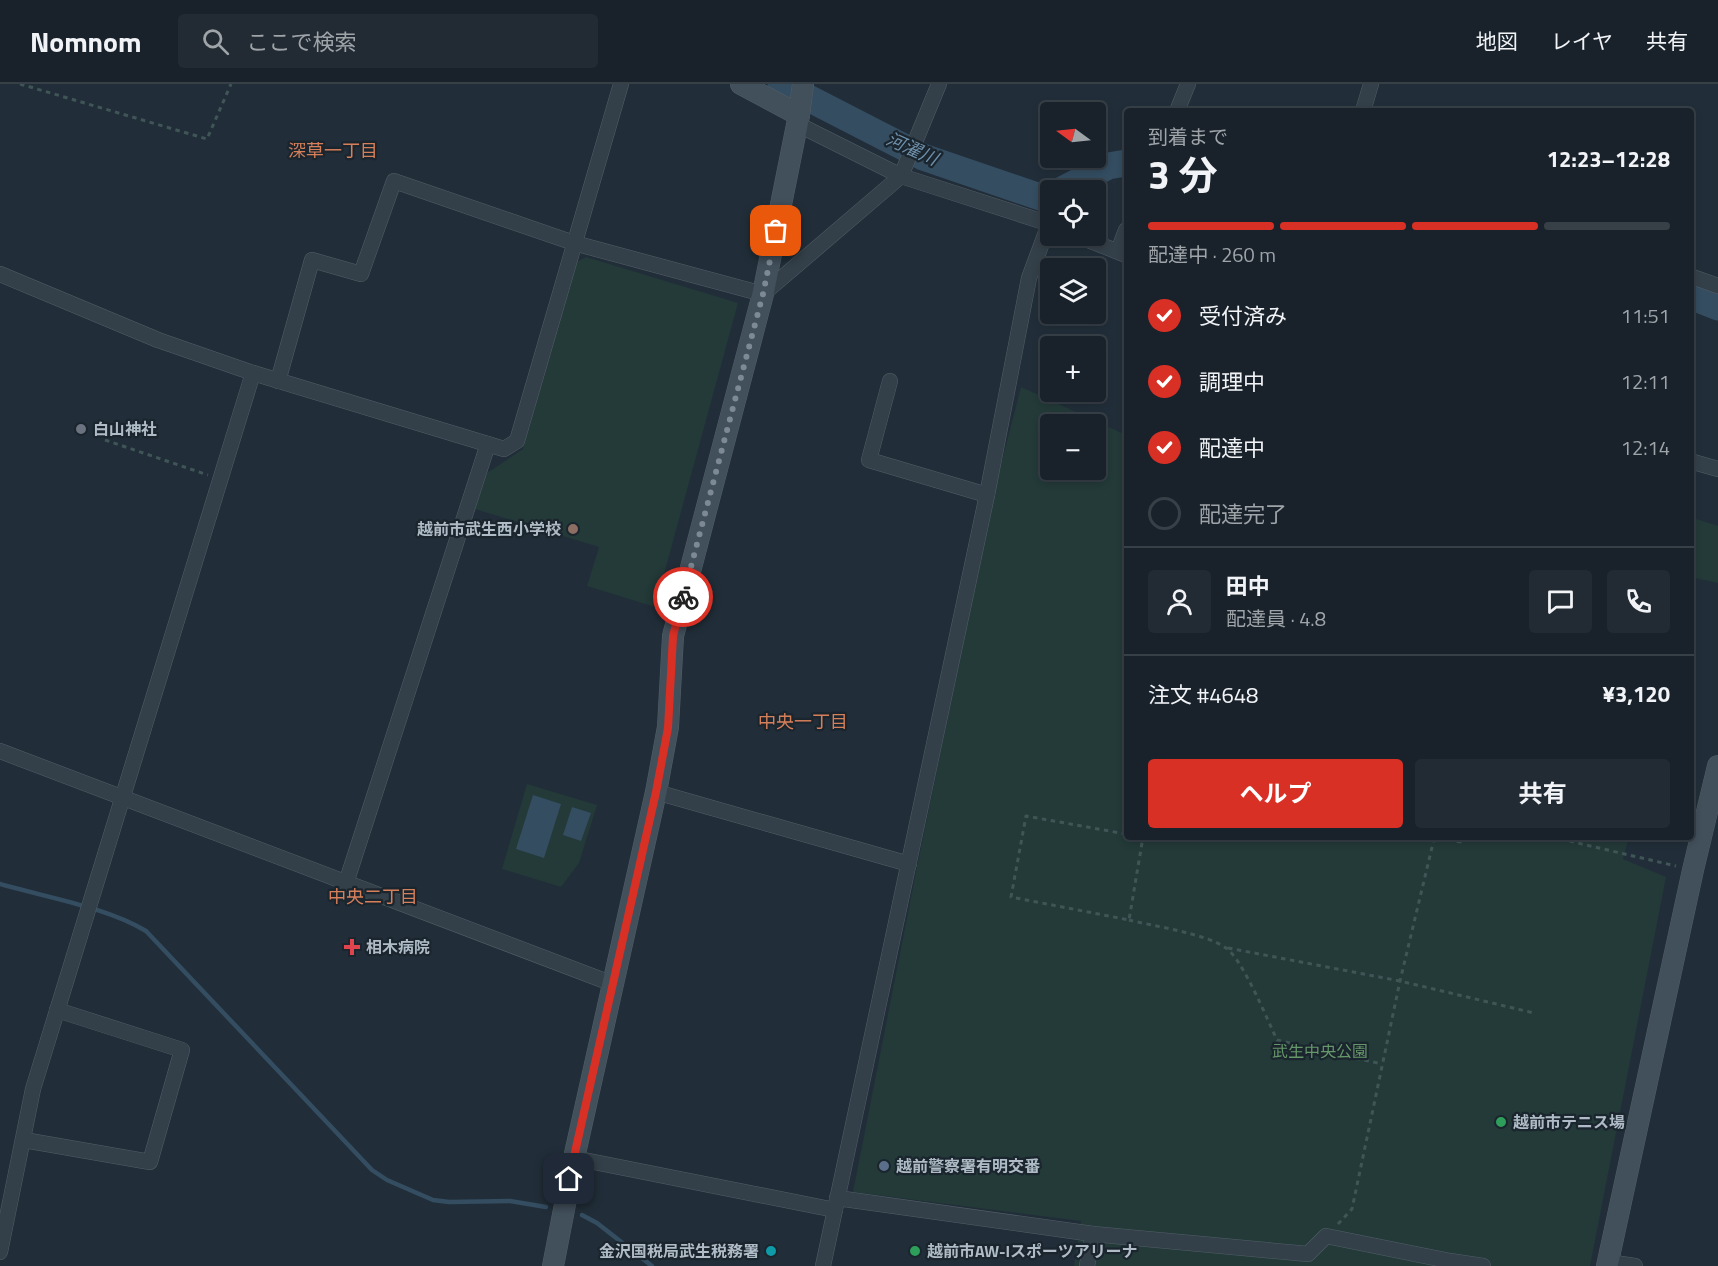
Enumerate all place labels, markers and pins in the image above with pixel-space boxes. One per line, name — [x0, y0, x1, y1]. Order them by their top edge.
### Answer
pin — [750, 205, 801, 256]
place label: 白山神社 — [93, 417, 157, 441]
marker: 白山神社 — [74, 422, 88, 436]
place label: 越前市武生西小学校 — [417, 517, 561, 541]
marker: 越前市武生西小学校 — [566, 522, 580, 536]
place label: 相木病院 — [366, 935, 430, 959]
marker: 相木病院 — [343, 938, 361, 956]
place label: 越前市テニス場 — [1513, 1110, 1625, 1134]
marker: 越前市テニス場 — [1494, 1115, 1508, 1129]
pin — [543, 1153, 594, 1204]
place label: 越前警察署有明交番 — [896, 1154, 1040, 1178]
marker: 越前警察署有明交番 — [877, 1159, 891, 1173]
place label: 金沢国税局武生税務署 — [599, 1239, 759, 1263]
place label: 越前市AW-Iスポーツアリーナ — [927, 1239, 1138, 1263]
marker: 金沢国税局武生税務署 — [764, 1244, 778, 1258]
marker: 越前市AW-Iスポーツアリーナ — [908, 1244, 922, 1258]

